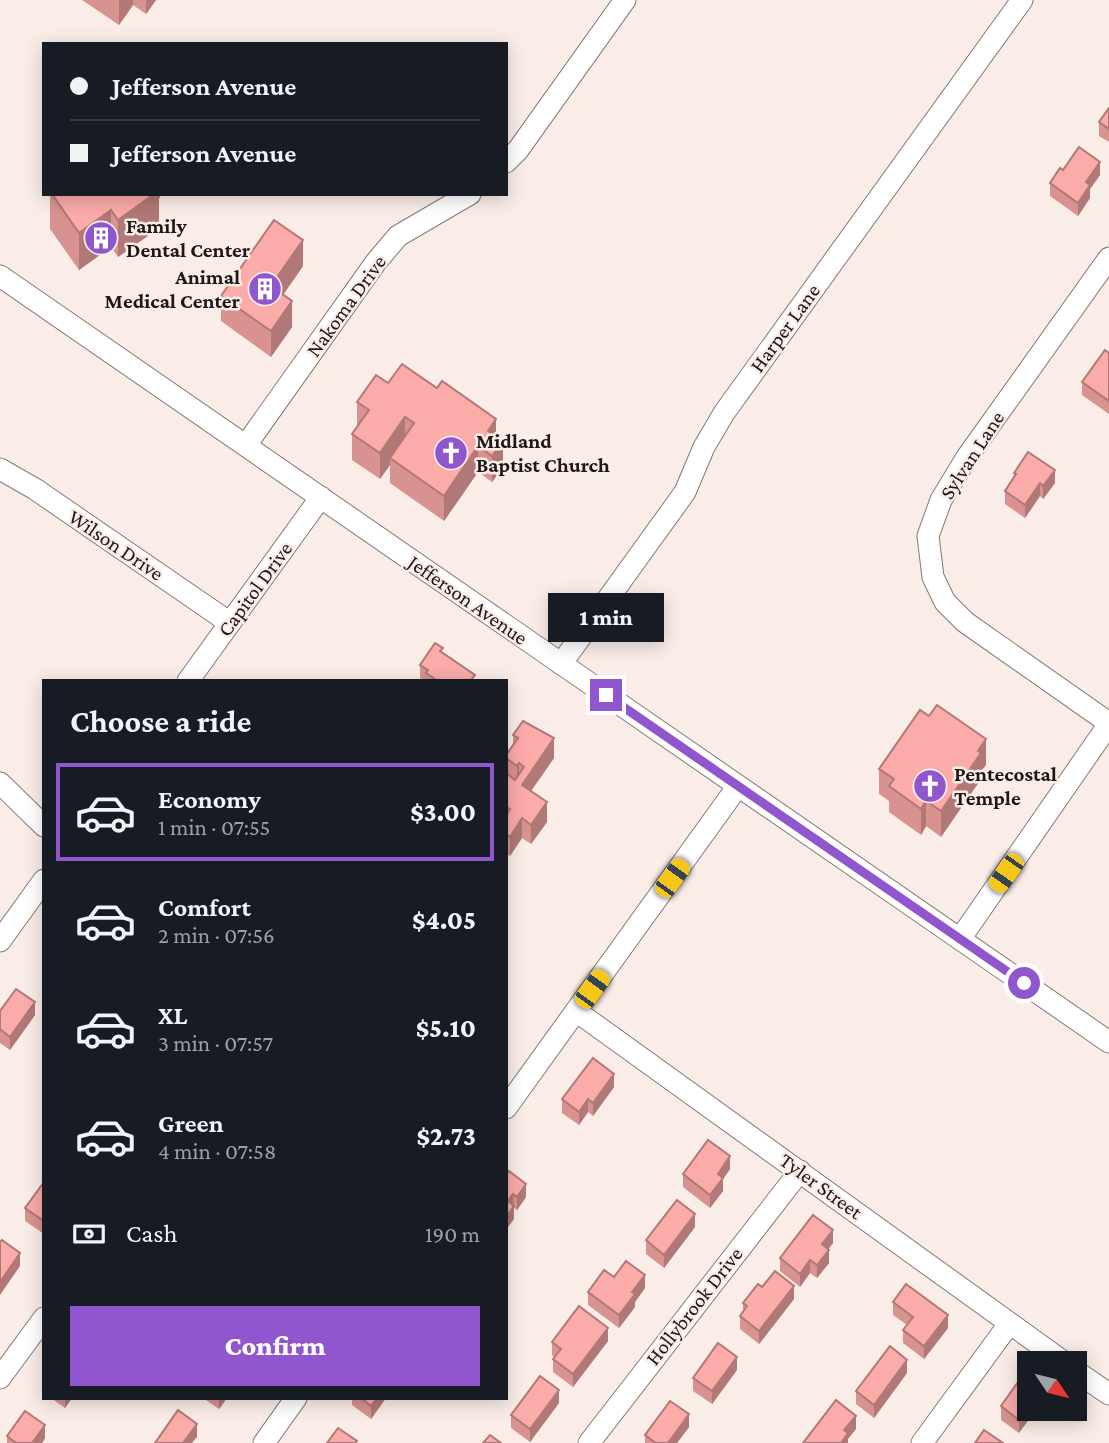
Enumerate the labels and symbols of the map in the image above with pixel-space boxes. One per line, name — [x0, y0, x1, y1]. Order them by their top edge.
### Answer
place label: Family Dental Center — [126, 214, 251, 262]
building icon: Family Dental Center — [82, 219, 120, 257]
street label: Nakoma Drive — [301, 250, 391, 362]
place label: Animal Medical Center — [105, 265, 241, 313]
building icon: Animal Medical Center — [246, 270, 284, 308]
street label: Harper Lane — [745, 279, 825, 377]
street label: Sylvan Lane — [935, 407, 1009, 503]
place label: Midland Baptist Church — [476, 429, 610, 477]
church icon: Midland Baptist Church — [432, 434, 470, 472]
street label: Wilson Drive — [64, 504, 168, 586]
street label: Capitol Drive — [213, 537, 297, 641]
street label: Jefferson Avenue — [402, 549, 532, 650]
callout: 1 min — [548, 594, 664, 642]
route end — [590, 679, 622, 711]
place label: Pentecostal Temple — [954, 762, 1057, 810]
church icon: Pentecostal Temple — [911, 767, 949, 805]
car — [986, 850, 1027, 896]
car — [652, 855, 693, 901]
car — [572, 966, 613, 1012]
route start — [1008, 967, 1040, 999]
street label: Tyler Street — [775, 1148, 868, 1225]
street label: Hollybrook Drive — [640, 1242, 748, 1370]
north arrow — [1017, 1351, 1087, 1421]

